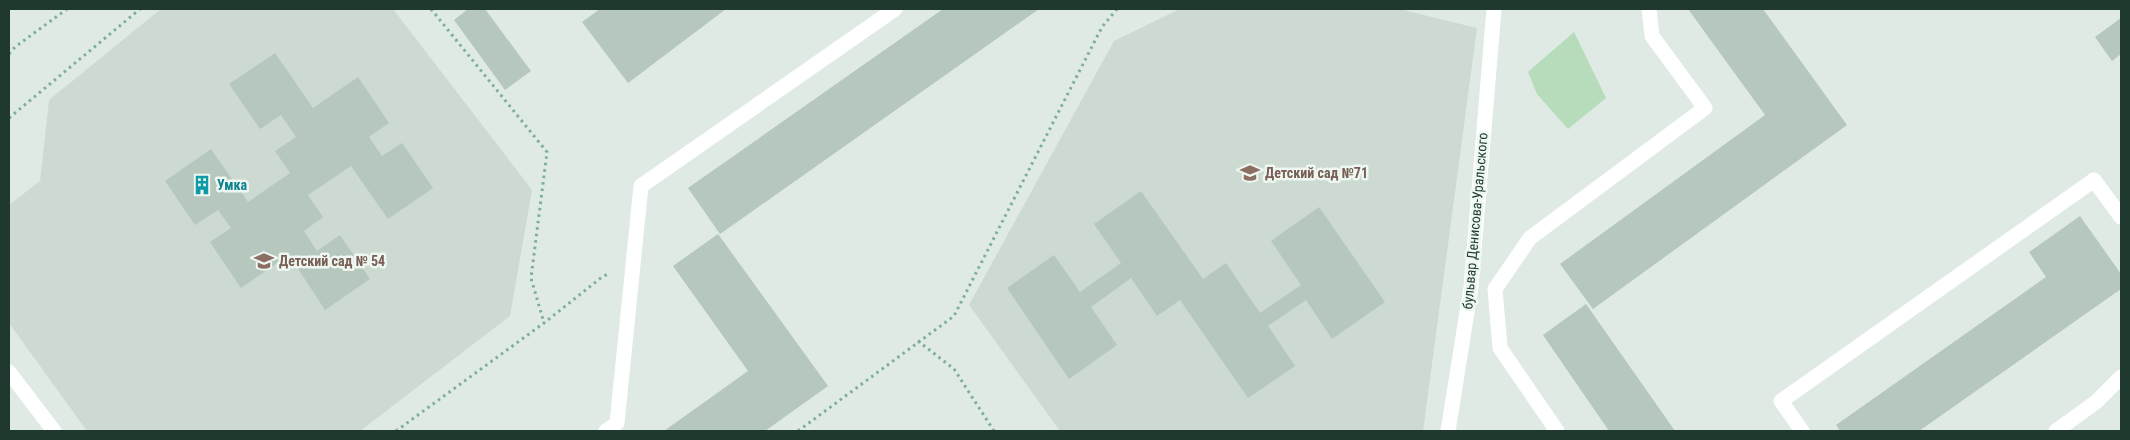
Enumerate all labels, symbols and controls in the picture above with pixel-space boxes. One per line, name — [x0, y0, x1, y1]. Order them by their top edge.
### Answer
street label: бульвар Денисова-Уральского — [1459, 132, 1491, 310]
school or university icon: Детский сад №71 — [1239, 162, 1261, 184]
place label: Детский сад №71 — [1265, 165, 1368, 181]
building icon: Умка — [191, 174, 213, 196]
place label: Умка — [217, 177, 247, 193]
school or university icon: Детский сад № 54 — [253, 250, 275, 272]
place label: Детский сад № 54 — [279, 253, 385, 269]

